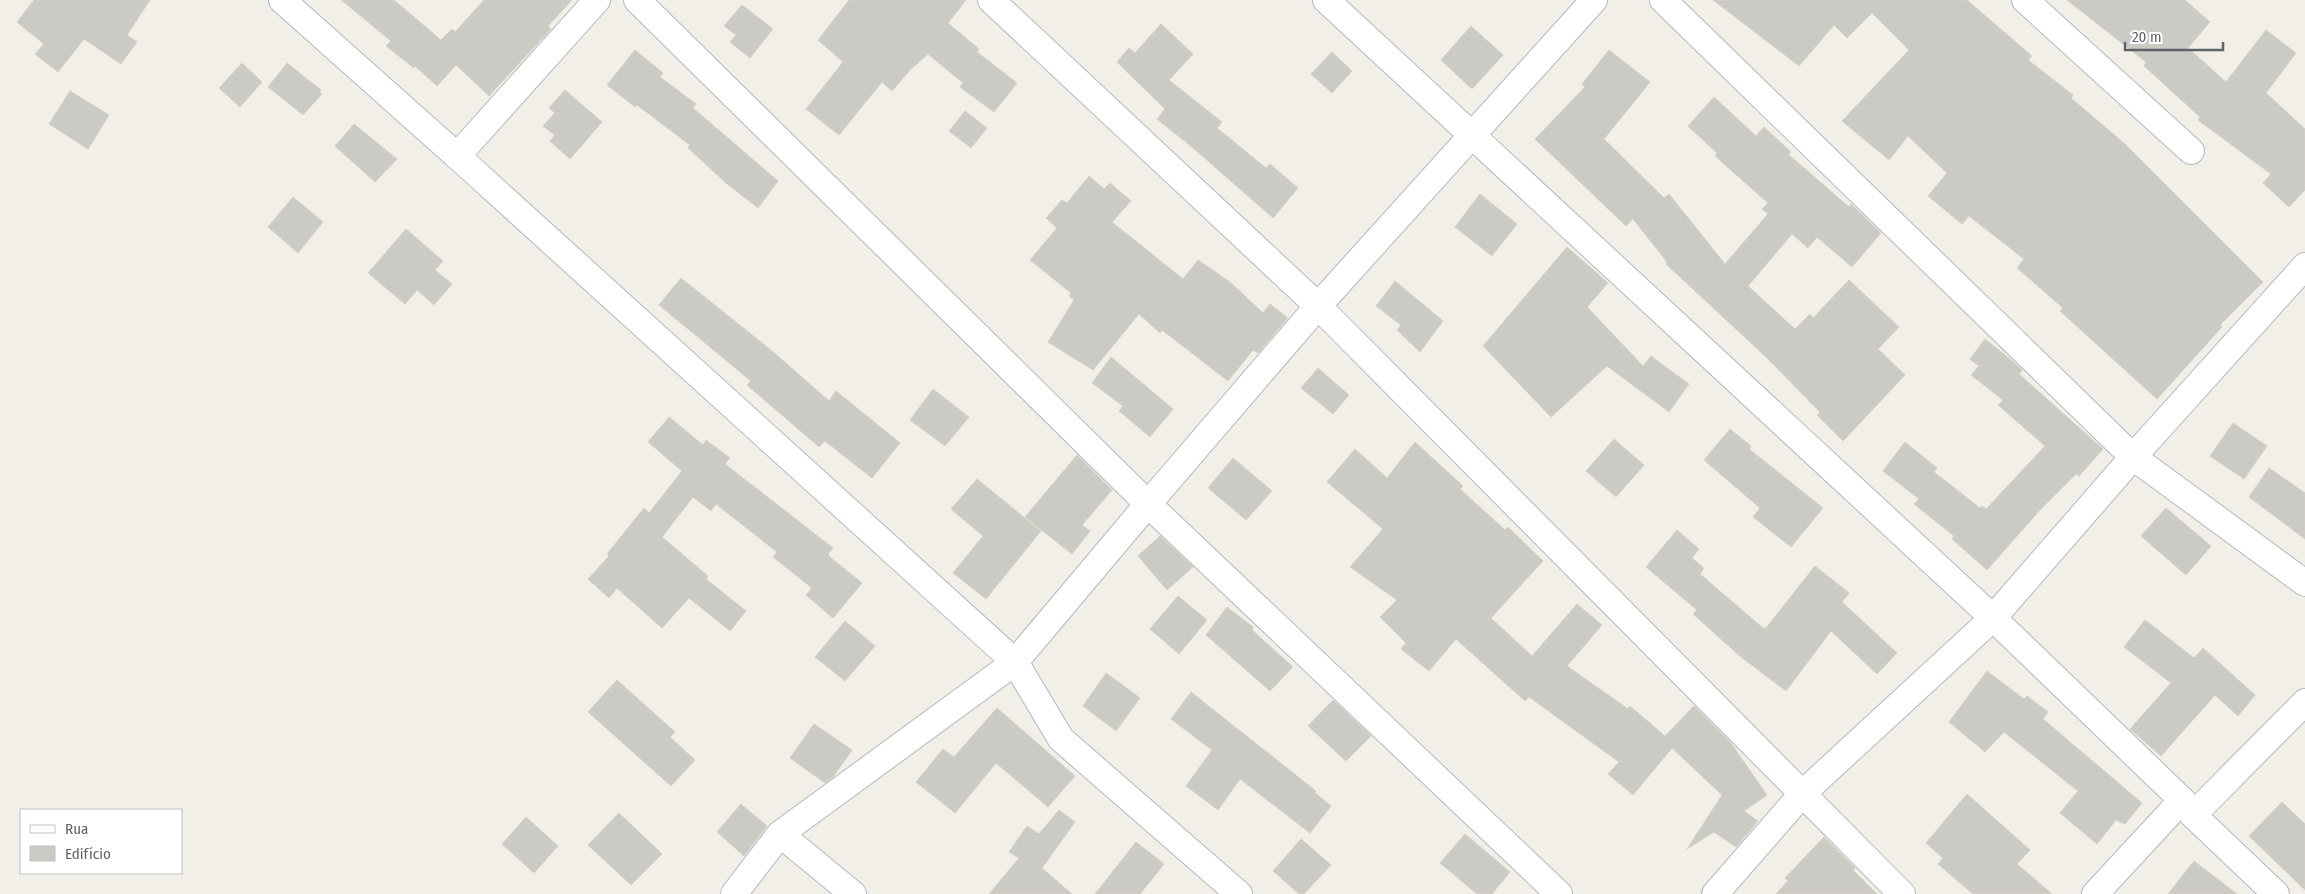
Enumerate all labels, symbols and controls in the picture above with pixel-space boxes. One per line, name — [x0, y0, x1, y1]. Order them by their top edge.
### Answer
scale bar — [2125, 20, 2222, 52]
text: 20 m — [2132, 28, 2162, 46]
legend — [20, 809, 182, 874]
text: Rua — [65, 820, 88, 838]
text: Edifício — [65, 845, 111, 863]

